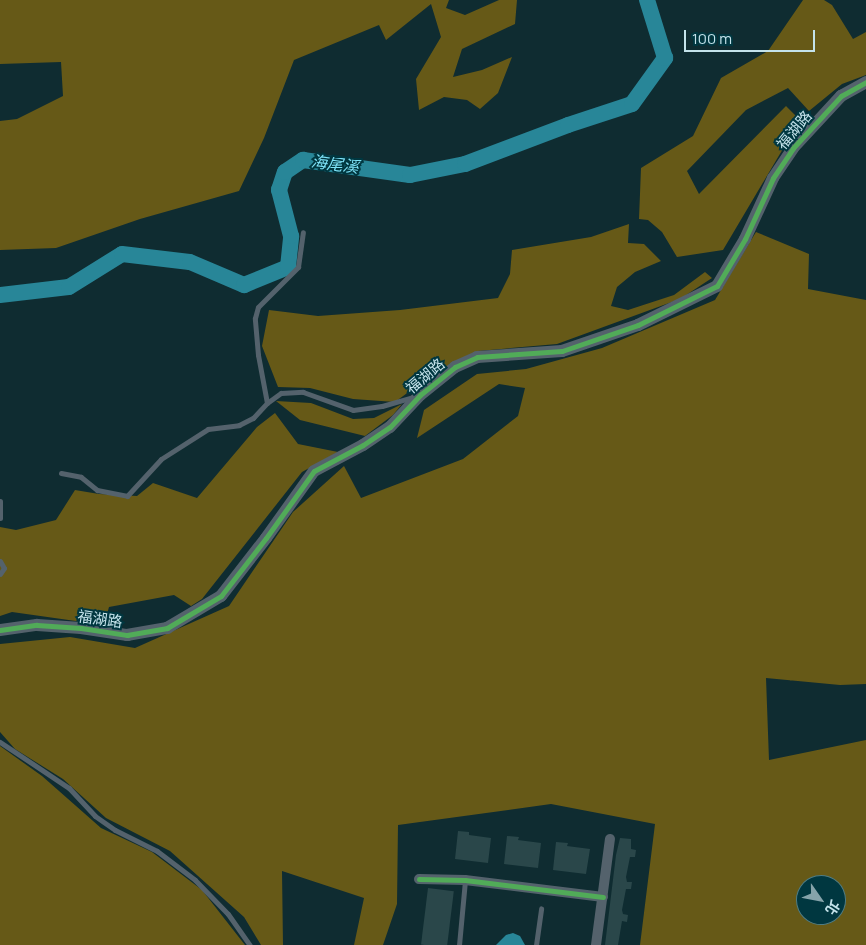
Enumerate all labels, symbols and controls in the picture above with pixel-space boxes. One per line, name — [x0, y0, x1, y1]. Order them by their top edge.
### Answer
scale bar — [686, 20, 817, 52]
text: 100 m — [692, 28, 732, 49]
street label: 福湖路 — [773, 107, 815, 153]
water label: 海尾溪 — [310, 151, 360, 177]
street label: 福湖路 — [402, 355, 448, 397]
street label: 福湖路 — [76, 607, 124, 631]
north arrow — [796, 875, 846, 925]
text: 北 — [821, 897, 845, 919]

